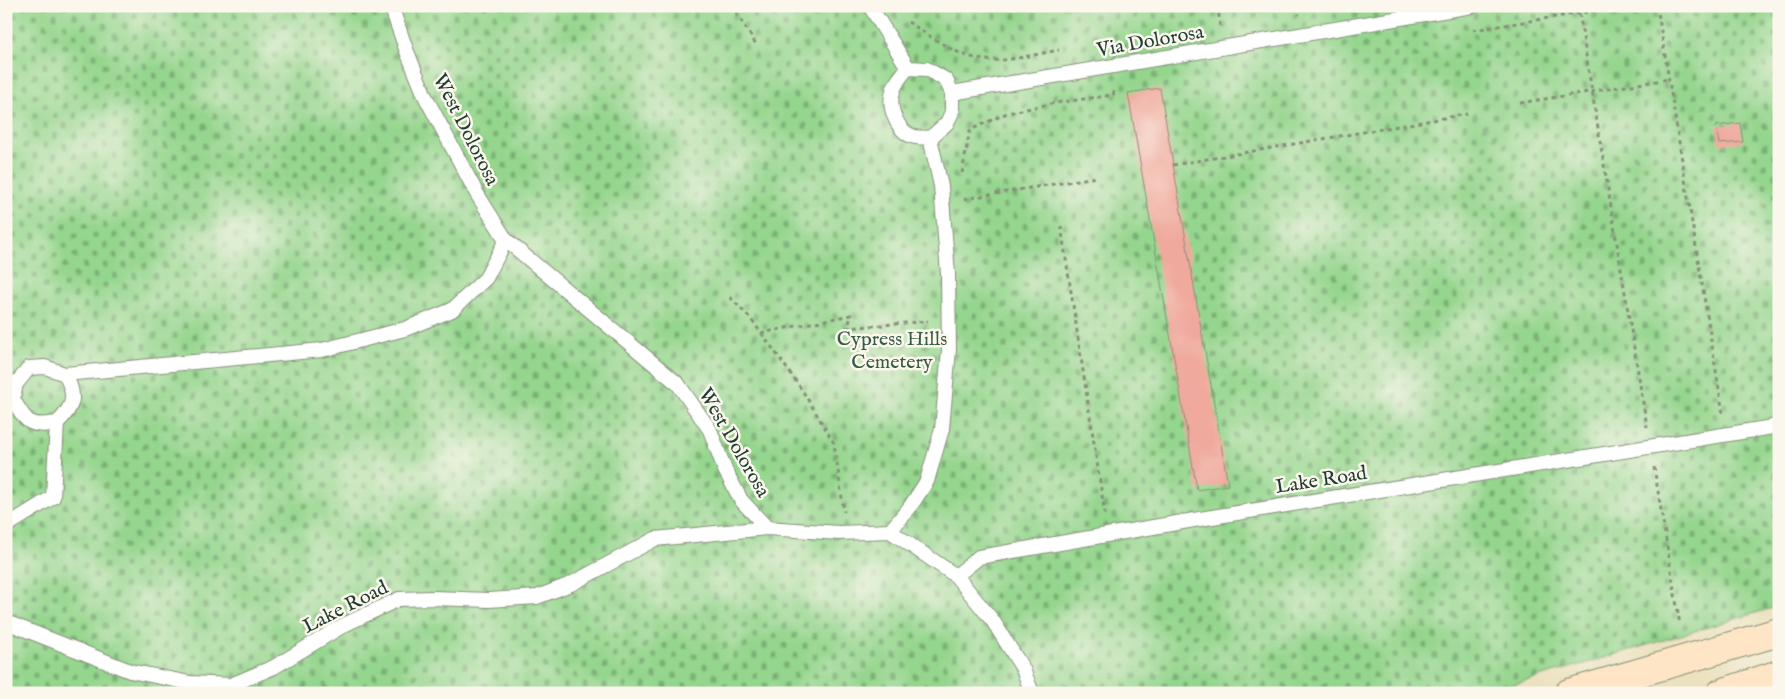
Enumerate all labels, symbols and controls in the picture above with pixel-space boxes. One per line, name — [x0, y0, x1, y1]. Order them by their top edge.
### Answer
street label: Via Dolorosa — [1094, 20, 1206, 63]
street label: West Dolorosa — [427, 70, 505, 190]
park label: Cypress Hills Cemetery — [837, 327, 947, 375]
street label: West Dolorosa — [692, 384, 775, 502]
street label: Lake Road — [1274, 461, 1369, 500]
street label: Lake Road — [299, 575, 393, 639]

